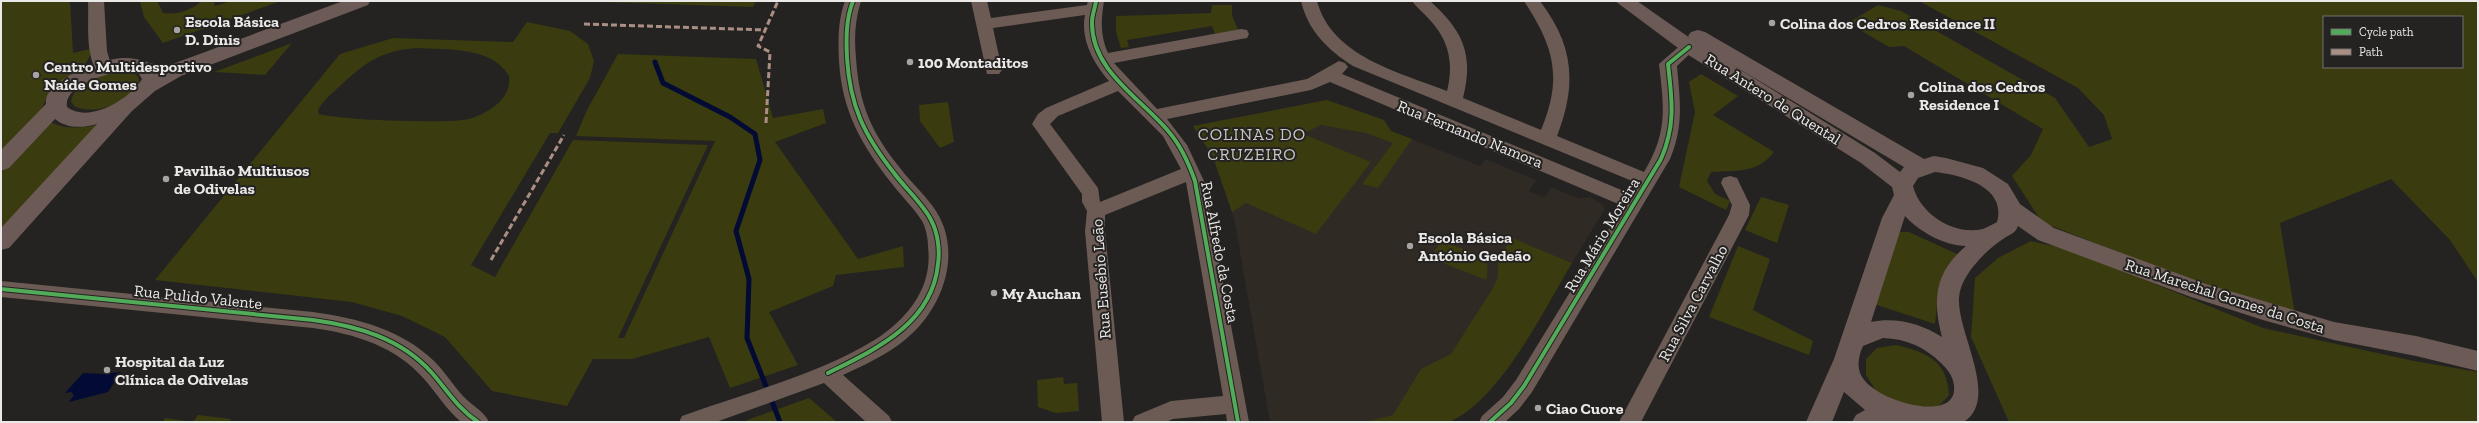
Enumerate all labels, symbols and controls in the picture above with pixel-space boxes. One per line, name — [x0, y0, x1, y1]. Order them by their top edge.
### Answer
place label: Escola Básica D. Dinis — [185, 12, 279, 49]
place label: Colina dos Cedros Residence II — [1780, 14, 1996, 33]
legend — [2323, 16, 2463, 68]
marker: Colina dos Cedros Residence II — [1767, 18, 1777, 28]
marker: Escola Básica D. Dinis — [172, 25, 182, 35]
text: Cycle path — [2359, 25, 2414, 39]
text: Path — [2359, 45, 2383, 59]
street label: Rua Antero de Quental — [1702, 49, 1844, 149]
place label: 100 Montaditos — [918, 53, 1028, 72]
place label: Centro Multidesportivo Naíde Gomes — [44, 57, 212, 94]
marker: 100 Montaditos — [905, 57, 915, 67]
marker: Centro Multidesportivo Naíde Gomes — [31, 70, 41, 80]
place label: Colina dos Cedros Residence I — [1919, 77, 2045, 114]
marker: Colina dos Cedros Residence I — [1906, 90, 1916, 100]
street label: Rua Fernando Namora — [1394, 96, 1546, 172]
district label: COLINAS DO CRUZEIRO — [1198, 124, 1306, 164]
place label: Pavilhão Multiusos de Odivelas — [174, 161, 309, 198]
marker: Pavilhão Multiusos de Odivelas — [161, 174, 171, 184]
street label: Rua Mário Moreira — [1560, 174, 1644, 296]
street label: Rua Alfredo da Costa — [1197, 180, 1243, 325]
street label: Rua Eusébio Leão — [1087, 218, 1115, 340]
place label: Escola Básica António Gedeão — [1418, 228, 1531, 265]
marker: Escola Básica António Gedeão — [1405, 241, 1415, 251]
street label: Rua Silva Carvalho — [1654, 242, 1732, 364]
street label: Rua Marechal Gomes da Costa — [2123, 255, 2327, 337]
street label: Rua Pulido Valente — [133, 281, 263, 313]
place label: My Auchan — [1002, 284, 1082, 303]
marker: My Auchan — [989, 288, 999, 298]
place label: Hospital da Luz Clínica de Odivelas — [115, 352, 248, 389]
marker: Hospital da Luz Clínica de Odivelas — [102, 365, 112, 375]
place label: Ciao Cuore — [1546, 399, 1624, 418]
marker: Ciao Cuore — [1533, 403, 1543, 413]

